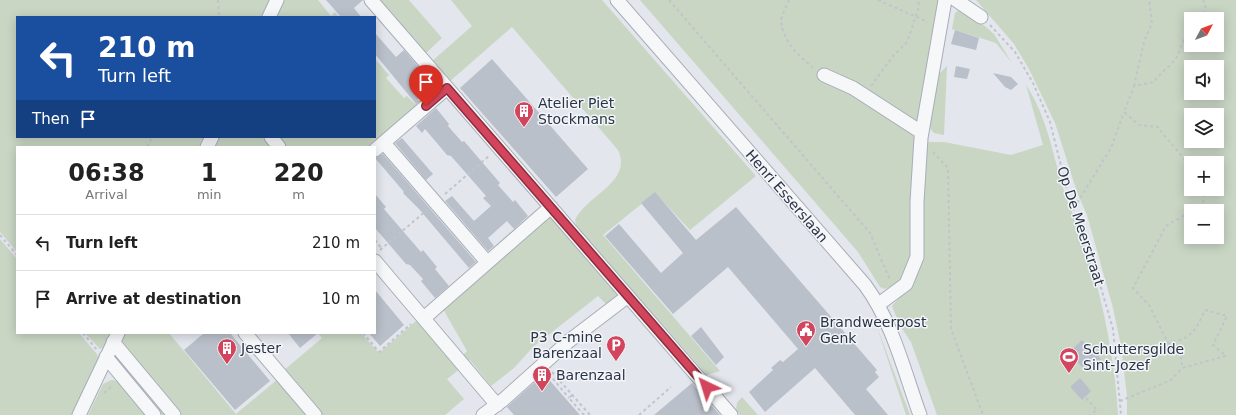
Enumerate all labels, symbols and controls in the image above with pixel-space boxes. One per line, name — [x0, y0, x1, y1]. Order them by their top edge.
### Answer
north arrow — [1184, 12, 1224, 52]
map controls — [1184, 12, 1224, 244]
text: 210 m — [98, 31, 195, 64]
icon: left — [32, 32, 84, 84]
button: sound — [1184, 60, 1224, 100]
text: Turn left — [98, 65, 171, 86]
pin — [409, 65, 443, 106]
icon: arrive — [415, 71, 437, 93]
place label: Atelier Piet Stockmans — [538, 95, 615, 127]
building icon: Atelier Piet Stockmans — [513, 100, 535, 128]
icon: arrive — [77, 108, 99, 130]
button: layers — [1184, 108, 1224, 148]
text: Then — [32, 110, 69, 128]
street label: Henri Esserslaan — [743, 147, 831, 245]
button: + — [1184, 156, 1224, 196]
text: 06:38 — [68, 159, 145, 187]
text: 1 — [201, 159, 217, 187]
text: 220 — [274, 159, 324, 187]
street label: Op De Meerstraat — [1054, 164, 1108, 288]
text: Arrival — [85, 187, 128, 202]
text: min — [197, 187, 221, 202]
text: m — [292, 187, 305, 202]
button: − — [1184, 204, 1224, 244]
icon: left — [32, 232, 54, 254]
text: Turn left — [66, 234, 138, 252]
text: 210 m — [312, 234, 360, 252]
icon: arrive — [32, 288, 54, 310]
text: Arrive at destination — [66, 290, 241, 308]
text: 10 m — [322, 290, 360, 308]
place label: Brandweerpost Genk — [820, 314, 927, 346]
public building icon: Brandweerpost Genk — [795, 319, 817, 347]
place label: P3 C-mine Barenzaal — [530, 329, 602, 361]
parking icon: P3 C-mine Barenzaal — [605, 334, 627, 362]
building icon: Jester — [216, 337, 238, 365]
place label: Jester — [240, 340, 281, 356]
place label: Schuttersgilde Sint-Jozef — [1083, 341, 1184, 373]
sports icon: Schuttersgilde Sint-Jozef — [1058, 346, 1080, 374]
building icon: Barenzaal — [531, 364, 553, 392]
position arrow — [686, 366, 728, 408]
place label: Barenzaal — [556, 367, 626, 383]

